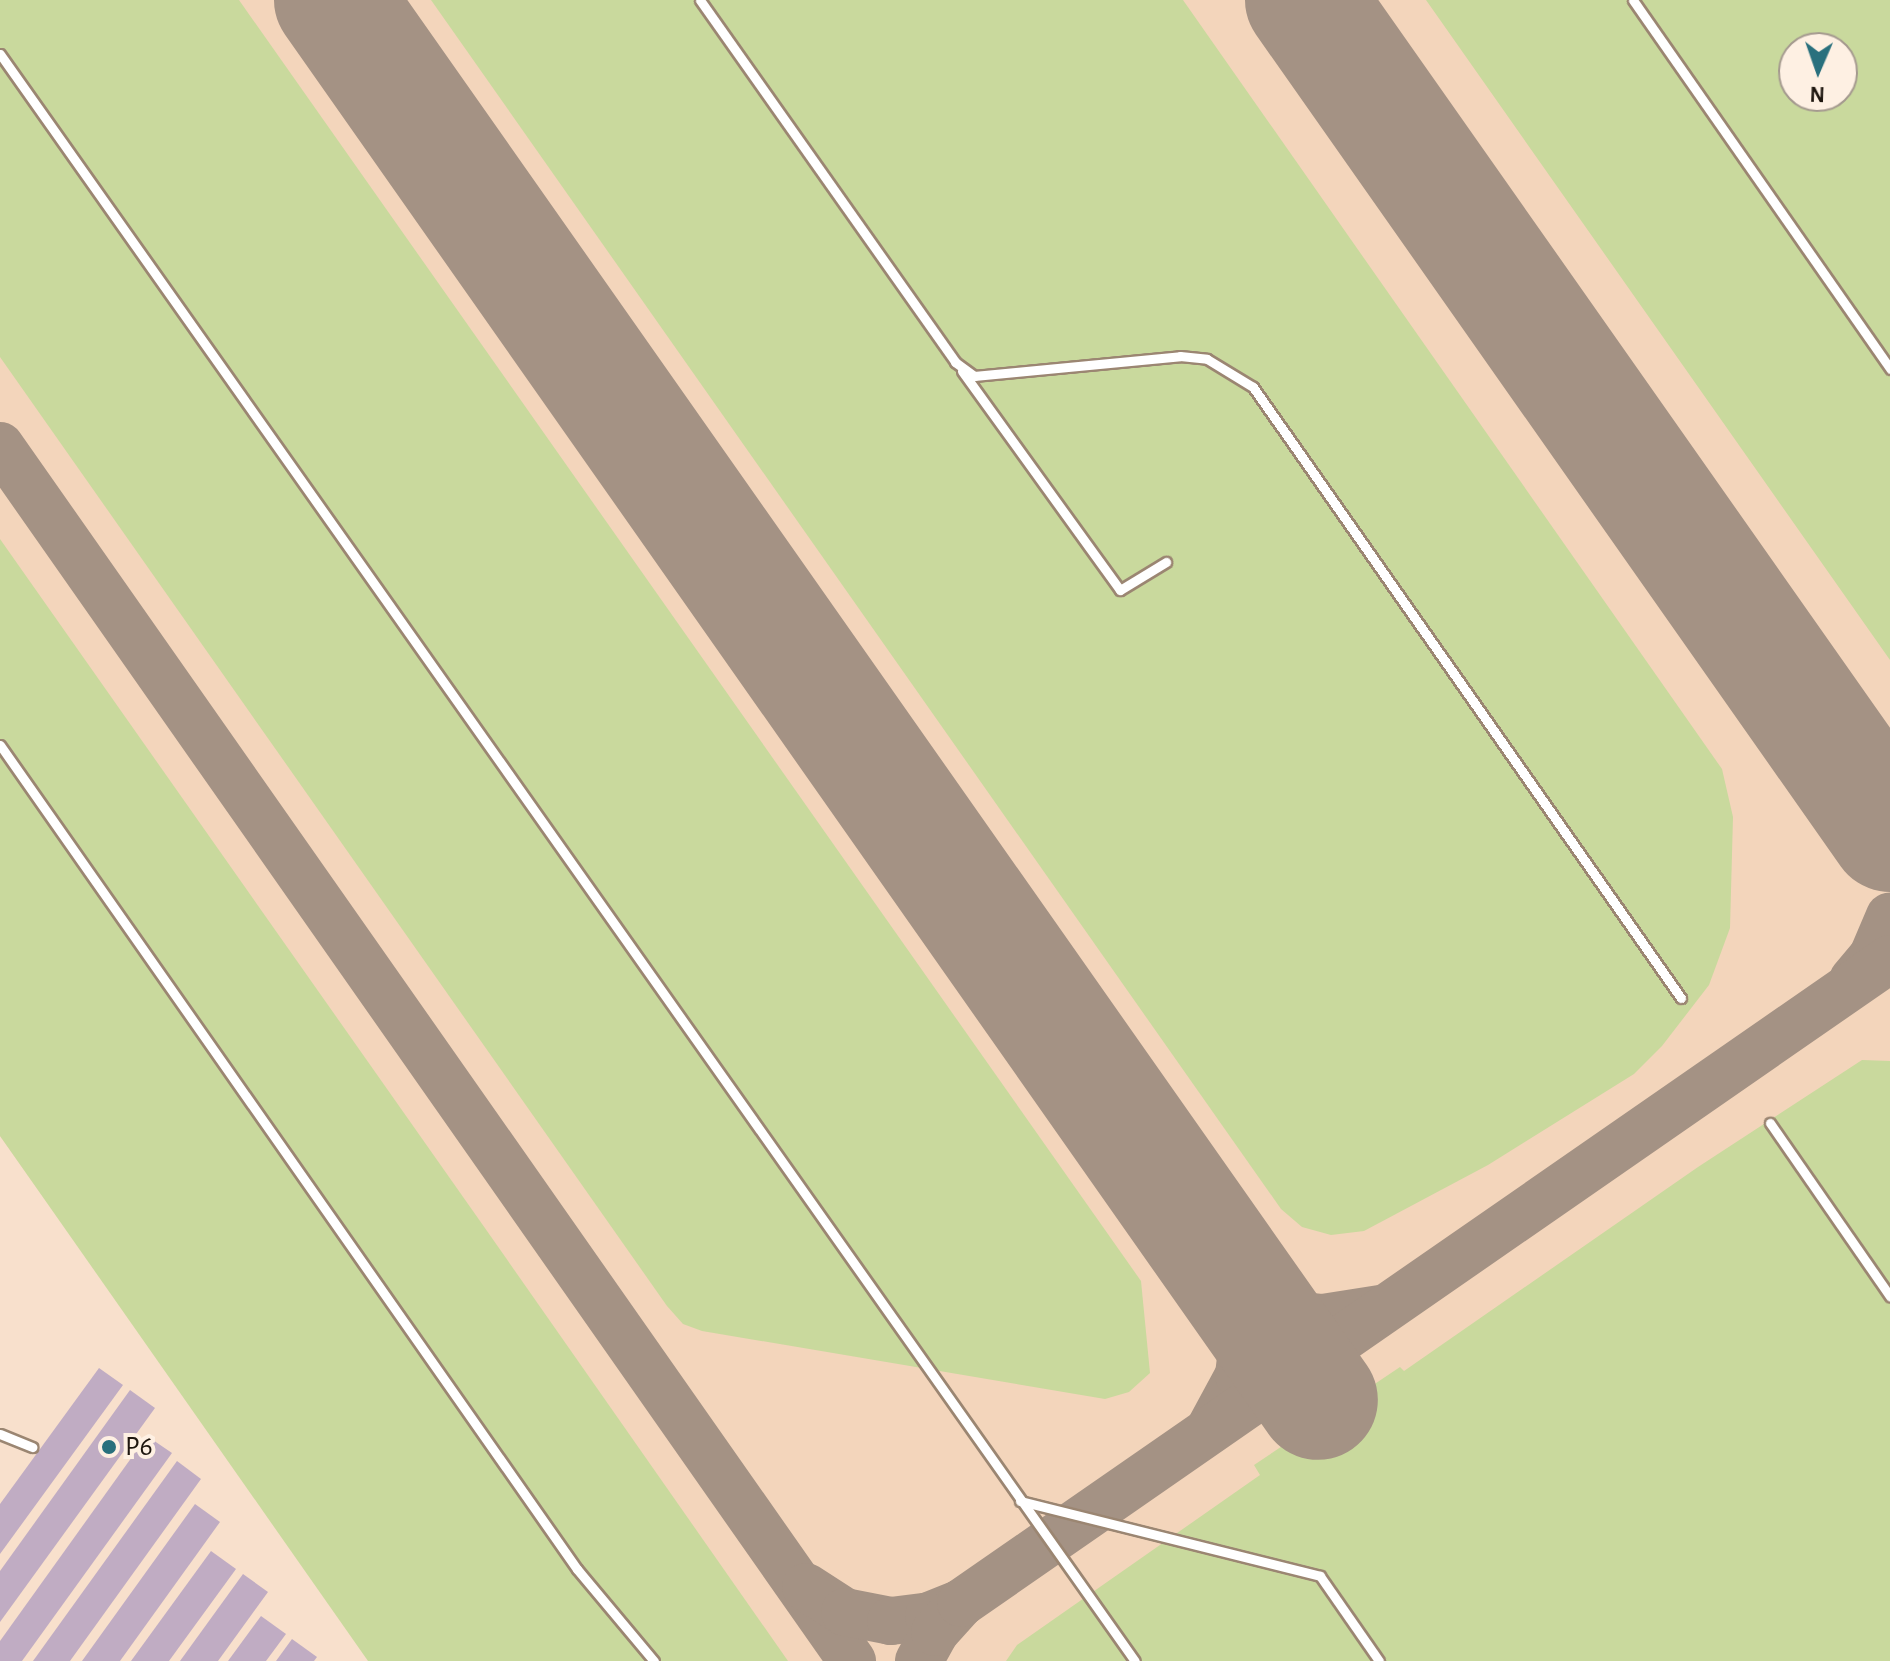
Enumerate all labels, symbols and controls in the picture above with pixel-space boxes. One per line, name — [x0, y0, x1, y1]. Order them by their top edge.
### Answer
north arrow — [1778, 32, 1858, 112]
text: N — [1809, 83, 1825, 105]
place label: P6 — [125, 1430, 153, 1464]
marker: P6 — [100, 1438, 118, 1456]

